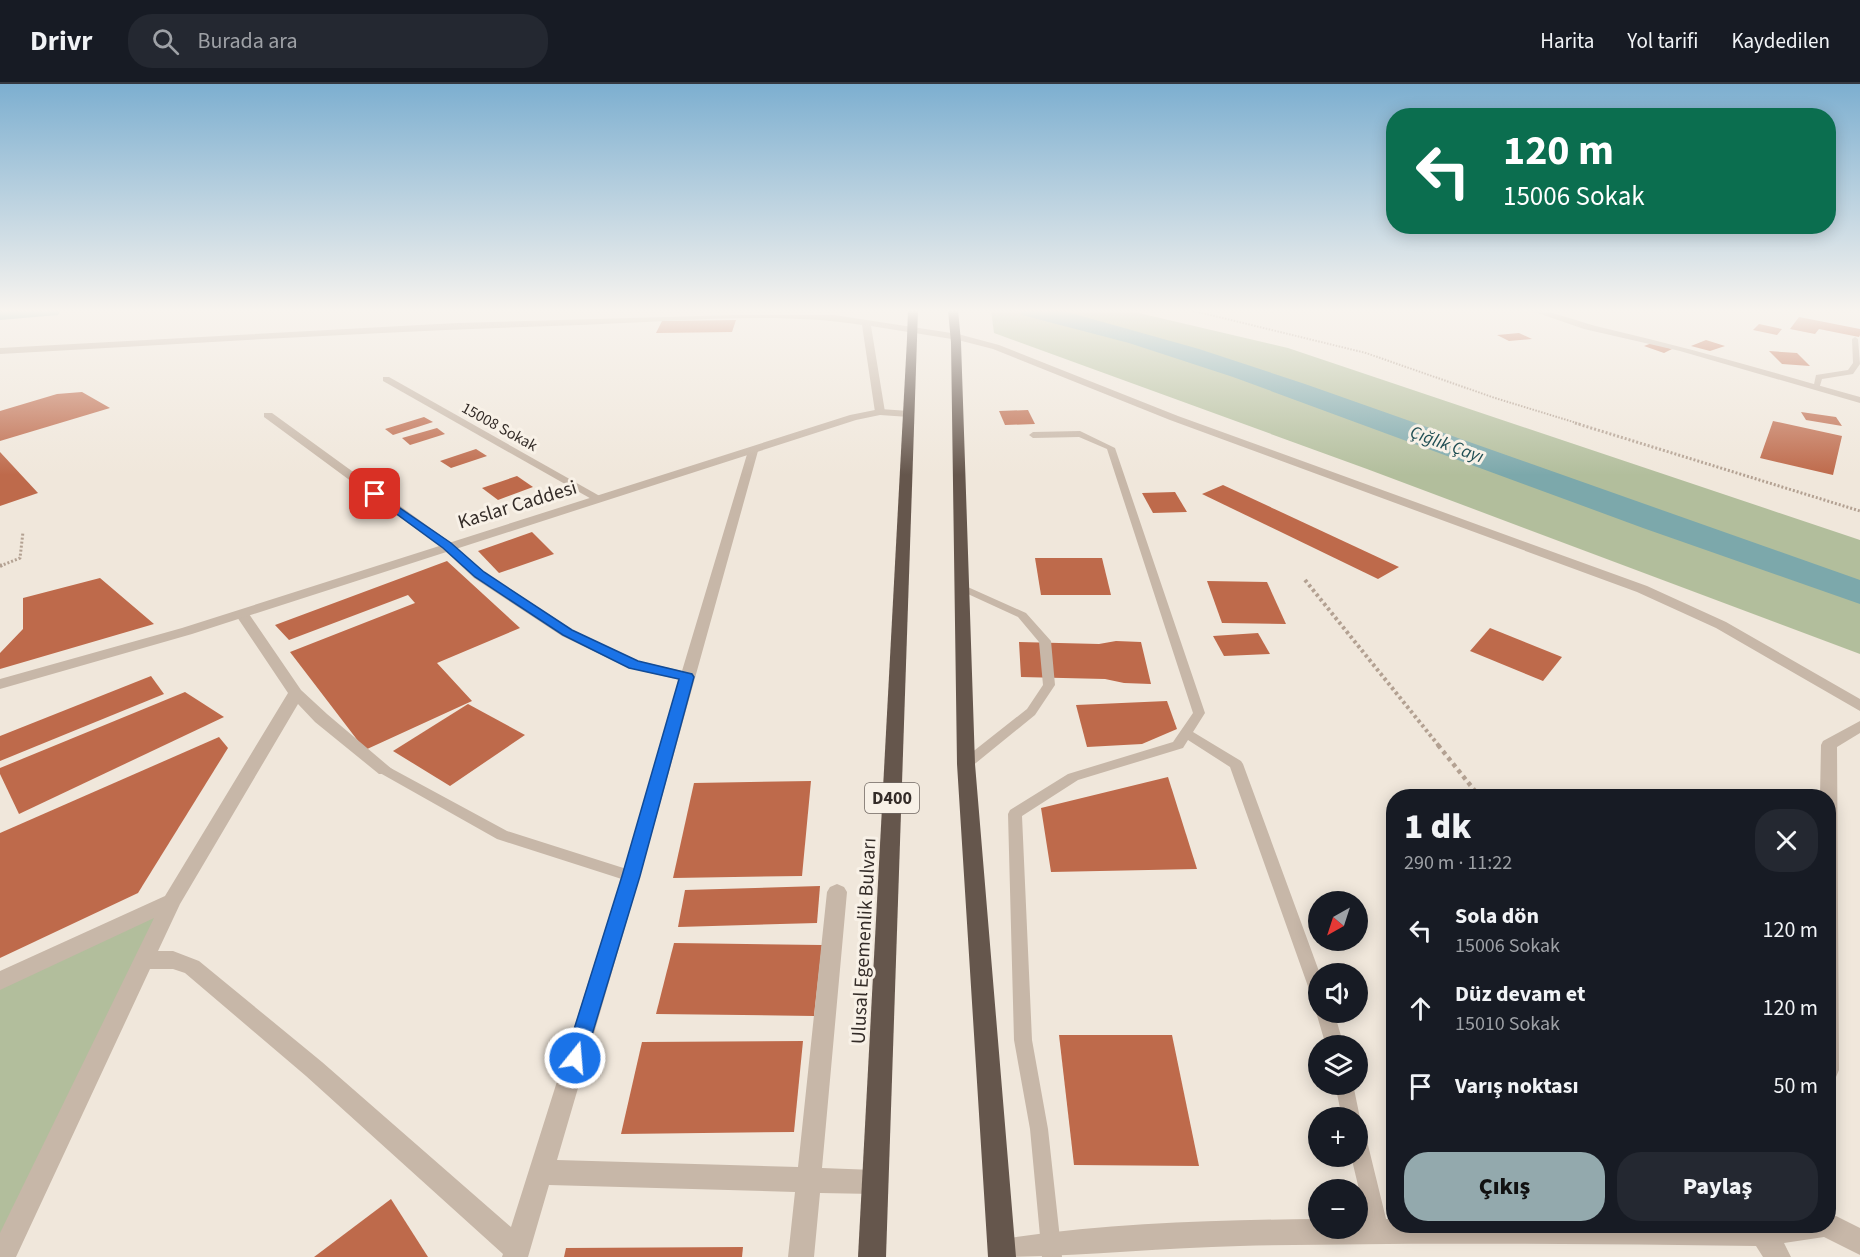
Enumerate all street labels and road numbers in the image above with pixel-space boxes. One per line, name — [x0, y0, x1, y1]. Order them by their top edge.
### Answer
street label: 15008 Sokak — [457, 397, 542, 457]
street label: Kaslar Caddesi — [454, 474, 580, 536]
road number: D400 — [865, 783, 919, 813]
street label: Ulusal Egemenlik Bulvarı — [845, 837, 883, 1045]

